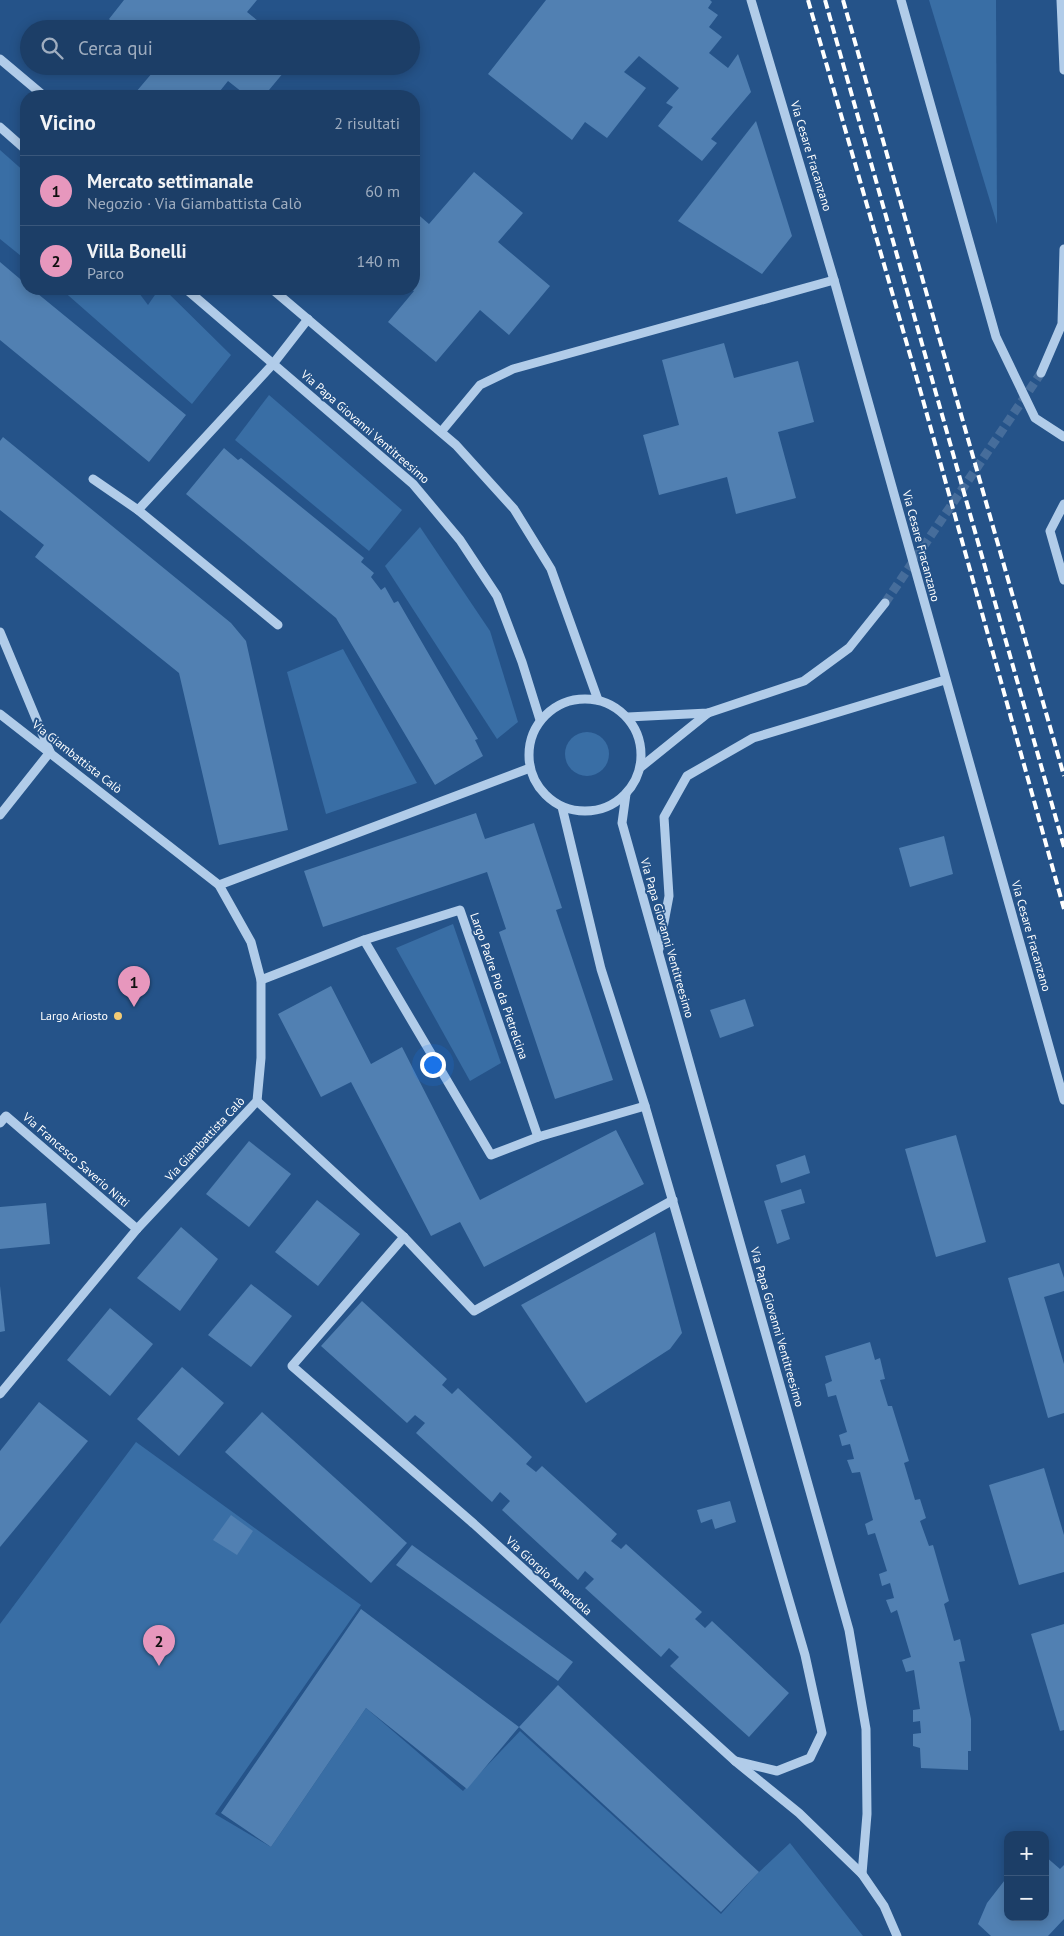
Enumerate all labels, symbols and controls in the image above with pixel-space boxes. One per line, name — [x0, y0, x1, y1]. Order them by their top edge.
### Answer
search box — [20, 20, 420, 75]
icon: search — [38, 34, 66, 62]
text: Cerca qui — [78, 36, 153, 60]
street label: Via Cesare Fracanzano — [787, 98, 835, 213]
text: Vicino — [40, 109, 96, 136]
text: 2 risultati — [334, 113, 400, 133]
text: Mercato settimanale — [87, 169, 253, 193]
text: 1 — [51, 181, 61, 201]
text: 60 m — [365, 181, 400, 201]
text: Negozio · Via Giambattista Calò — [87, 193, 302, 213]
text: Villa Bonelli — [87, 239, 187, 263]
text: 2 — [51, 251, 61, 271]
text: 140 m — [357, 251, 400, 271]
text: Parco — [87, 263, 124, 283]
street label: Via Papa Giovanni Ventitreesimo — [297, 366, 433, 487]
street label: Via Cesare Fracanzano — [899, 488, 944, 603]
street label: Via Giambattista Calò — [29, 716, 125, 796]
street label: Via Papa Giovanni Ventitreesimo — [637, 855, 698, 1020]
street label: Via Cesare Fracanzano — [1008, 878, 1054, 993]
street label: Largo Padre Pio da Pietrelcina — [467, 910, 532, 1061]
pin: 1 — [118, 966, 150, 1007]
place label: Largo Ariosto — [40, 1008, 108, 1023]
marker: Largo Ariosto — [112, 1010, 124, 1022]
your location — [420, 1052, 446, 1078]
street label: Via Giambattista Calò — [161, 1093, 248, 1185]
street label: Via Francesco Saverio Nitti — [19, 1108, 133, 1210]
street label: Via Papa Giovanni Ventitreesimo — [747, 1244, 808, 1409]
street label: Via Giorgio Amendola — [502, 1532, 596, 1618]
pin: 2 — [143, 1625, 175, 1666]
map controls — [1004, 1831, 1049, 1921]
button: + — [1004, 1831, 1049, 1876]
button: − — [1004, 1876, 1049, 1921]

